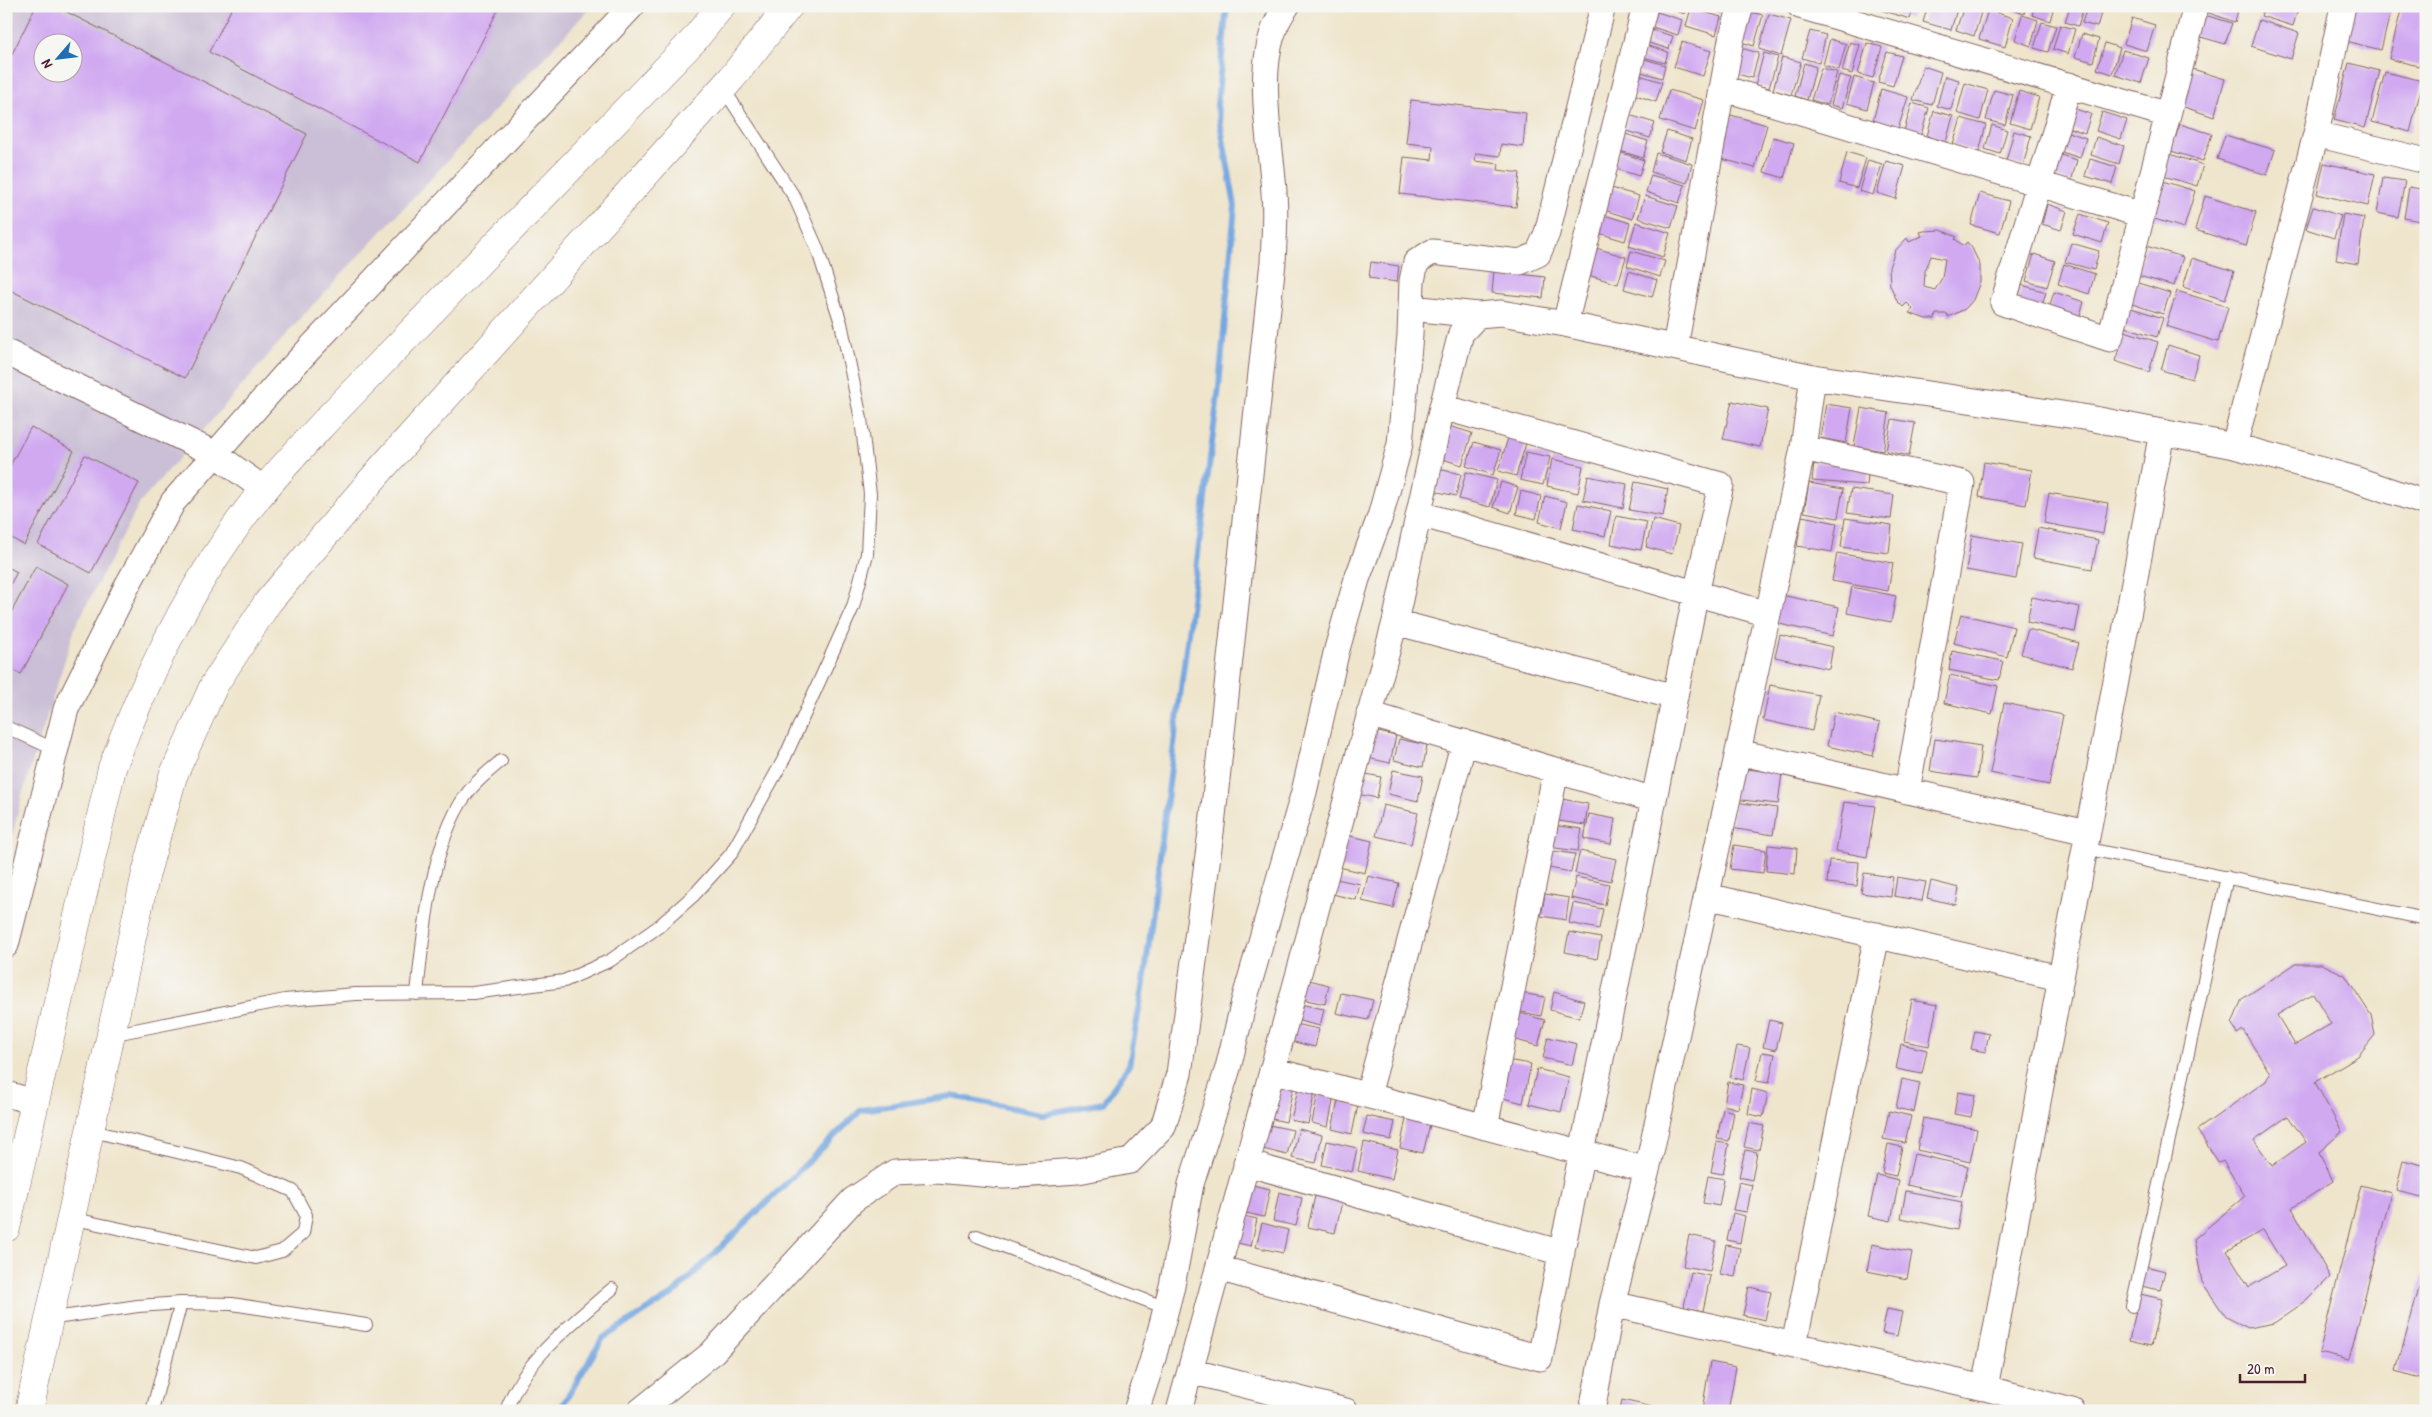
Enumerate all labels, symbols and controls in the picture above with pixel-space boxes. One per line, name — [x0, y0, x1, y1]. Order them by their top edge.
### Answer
north arrow — [32, 32, 82, 82]
text: N — [36, 56, 56, 72]
scale bar — [2240, 1352, 2304, 1384]
text: 20 m — [2247, 1358, 2274, 1379]

